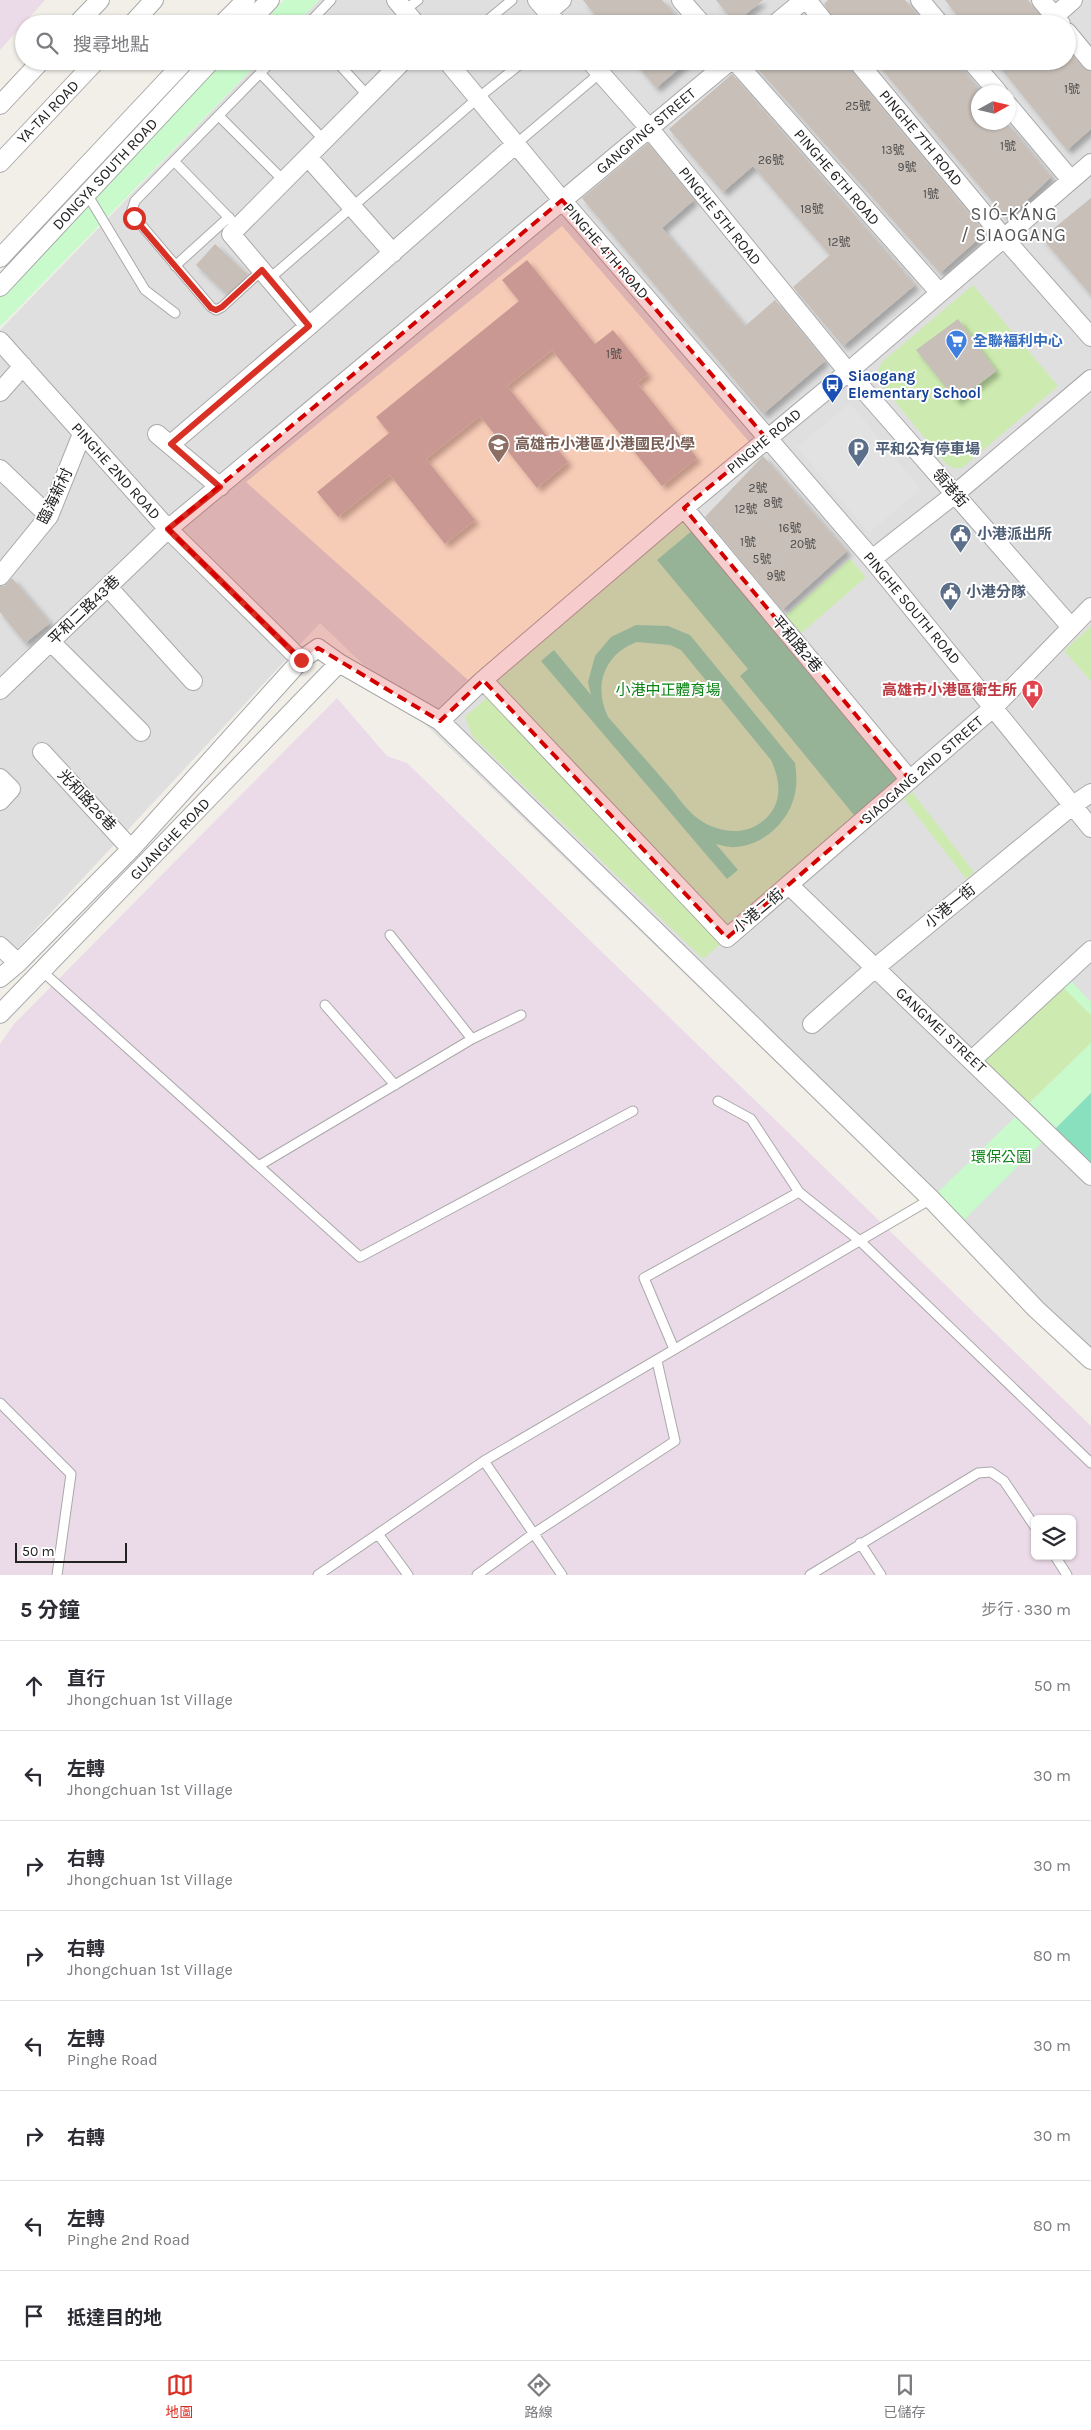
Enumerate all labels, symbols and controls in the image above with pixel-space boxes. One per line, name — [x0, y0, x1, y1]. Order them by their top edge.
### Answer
search box — [15, 15, 1076, 70]
icon: search — [33, 29, 61, 57]
text: 搜尋地點 — [73, 34, 149, 56]
street label: YA-TAI ROAD — [13, 76, 83, 148]
house number: 1號 — [1064, 82, 1080, 96]
street label: GANGPING STREET — [593, 84, 700, 178]
north arrow — [971, 85, 1016, 130]
street label: PINGHE 7TH ROAD — [876, 86, 966, 190]
house number: 25號 — [845, 99, 871, 113]
street label: DONGYA SOUTH ROAD — [49, 115, 161, 233]
street label: PINGHE 6TH ROAD — [790, 125, 884, 229]
house number: 1號 — [1000, 139, 1016, 153]
house number: 13號 — [881, 143, 905, 157]
house number: 26號 — [758, 153, 784, 167]
house number: 9號 — [898, 160, 916, 174]
street label: PINGHE 5TH ROAD — [675, 163, 765, 269]
house number: 1號 — [923, 187, 939, 201]
street label: PINGHE 4TH ROAD — [559, 199, 653, 303]
house number: 18號 — [800, 202, 824, 216]
district label: SIÓ-KÁNG / SIAOGANG — [961, 202, 1067, 246]
route start — [123, 207, 146, 230]
house number: 12號 — [828, 235, 850, 249]
supermarket icon: 全聯褔利中心 — [945, 329, 969, 360]
place label: 全聯褔利中心 — [973, 332, 1063, 350]
house number: 1號 — [606, 347, 622, 361]
place label: Siaogang Elementary School — [848, 367, 981, 402]
bus stop icon: Siaogang Elementary School — [820, 373, 844, 404]
street label: PINGHE ROAD — [723, 405, 805, 477]
street label: PINGHE 2ND ROAD — [68, 419, 164, 523]
school or university icon: 高雄市小港區小港國民小學 — [487, 432, 511, 463]
place label: 高雄市小港區小港國民小學 — [515, 435, 695, 453]
parking icon: 平和公有停車場 — [847, 437, 871, 468]
place label: 平和公有停車場 — [875, 440, 980, 458]
street label: 臨海新村 — [34, 465, 76, 527]
street label: 領港街 — [928, 465, 972, 511]
house number: 2號 — [749, 481, 767, 495]
house number: 8號 — [763, 496, 783, 510]
house number: 12號 — [735, 502, 757, 516]
house number: 16號 — [779, 521, 801, 535]
public building icon: 小港派出所 — [949, 522, 973, 553]
place label: 小港派出所 — [977, 525, 1052, 543]
house number: 1號 — [740, 535, 756, 549]
house number: 20號 — [790, 537, 816, 551]
street label: PINGHE SOUTH ROAD — [860, 548, 964, 668]
house number: 5號 — [753, 552, 771, 566]
house number: 9號 — [767, 569, 785, 583]
street label: 平和二路43巷 — [45, 571, 123, 649]
public building icon: 小港分隊 — [938, 580, 962, 611]
place label: 小港分隊 — [966, 583, 1026, 601]
street label: 平和路2巷 — [768, 612, 826, 676]
route end — [290, 649, 313, 672]
hospital icon: 高雄市小港區衛生所 — [1021, 678, 1045, 709]
park label: 小港中正體育場 — [615, 681, 721, 699]
place label: 高雄市小港區衛生所 — [882, 681, 1017, 699]
street label: SIAOGANG 2ND STREET — [857, 712, 987, 828]
street label: 光和路26巷 — [54, 766, 120, 834]
street label: GUANGHE ROAD — [126, 794, 214, 884]
street label: 小港一街 — [921, 880, 979, 932]
street label: 小港二街 — [729, 885, 787, 937]
street label: GANGMEI STREET — [892, 983, 990, 1077]
park label: 環保公園 — [971, 1148, 1031, 1166]
map controls — [1031, 1515, 1076, 1560]
button: layers — [1031, 1515, 1076, 1560]
scale bar — [15, 1540, 128, 1563]
text: 50 m — [22, 1543, 55, 1560]
text: 5 分鐘 — [20, 1598, 80, 1622]
text: 步行 · 330 m — [981, 1600, 1071, 1619]
text: 直行 — [67, 1668, 105, 1690]
icon: ahead — [20, 1672, 48, 1700]
text: 50 m — [1034, 1676, 1071, 1695]
text: Jhongchuan 1st Village — [67, 1690, 233, 1709]
text: 左轉 — [67, 1758, 105, 1780]
icon: left — [20, 1762, 48, 1790]
text: 30 m — [1033, 1766, 1071, 1785]
text: Jhongchuan 1st Village — [67, 1780, 233, 1799]
text: 右轉 — [67, 1848, 105, 1870]
icon: right — [20, 1852, 48, 1880]
text: 30 m — [1033, 1856, 1071, 1875]
text: Jhongchuan 1st Village — [67, 1870, 233, 1889]
text: 右轉 — [67, 1938, 105, 1960]
icon: right — [20, 1942, 48, 1970]
text: 80 m — [1033, 1946, 1071, 1965]
text: Jhongchuan 1st Village — [67, 1960, 233, 1979]
text: 左轉 — [67, 2028, 105, 2050]
icon: left — [20, 2032, 48, 2060]
text: 30 m — [1033, 2036, 1071, 2055]
text: Pinghe Road — [67, 2050, 158, 2069]
icon: right — [20, 2122, 48, 2150]
text: 30 m — [1033, 2126, 1071, 2145]
text: 右轉 — [67, 2127, 105, 2149]
text: 左轉 — [67, 2208, 105, 2230]
icon: left — [20, 2212, 48, 2240]
text: 80 m — [1033, 2216, 1071, 2235]
text: Pinghe 2nd Road — [67, 2230, 190, 2249]
icon: arrive — [20, 2302, 48, 2330]
text: 抵達目的地 — [67, 2307, 162, 2329]
tab: 地圖 — [166, 2371, 194, 2421]
tab: 路線 — [525, 2371, 553, 2421]
tab: 已儲存 — [884, 2371, 926, 2421]

